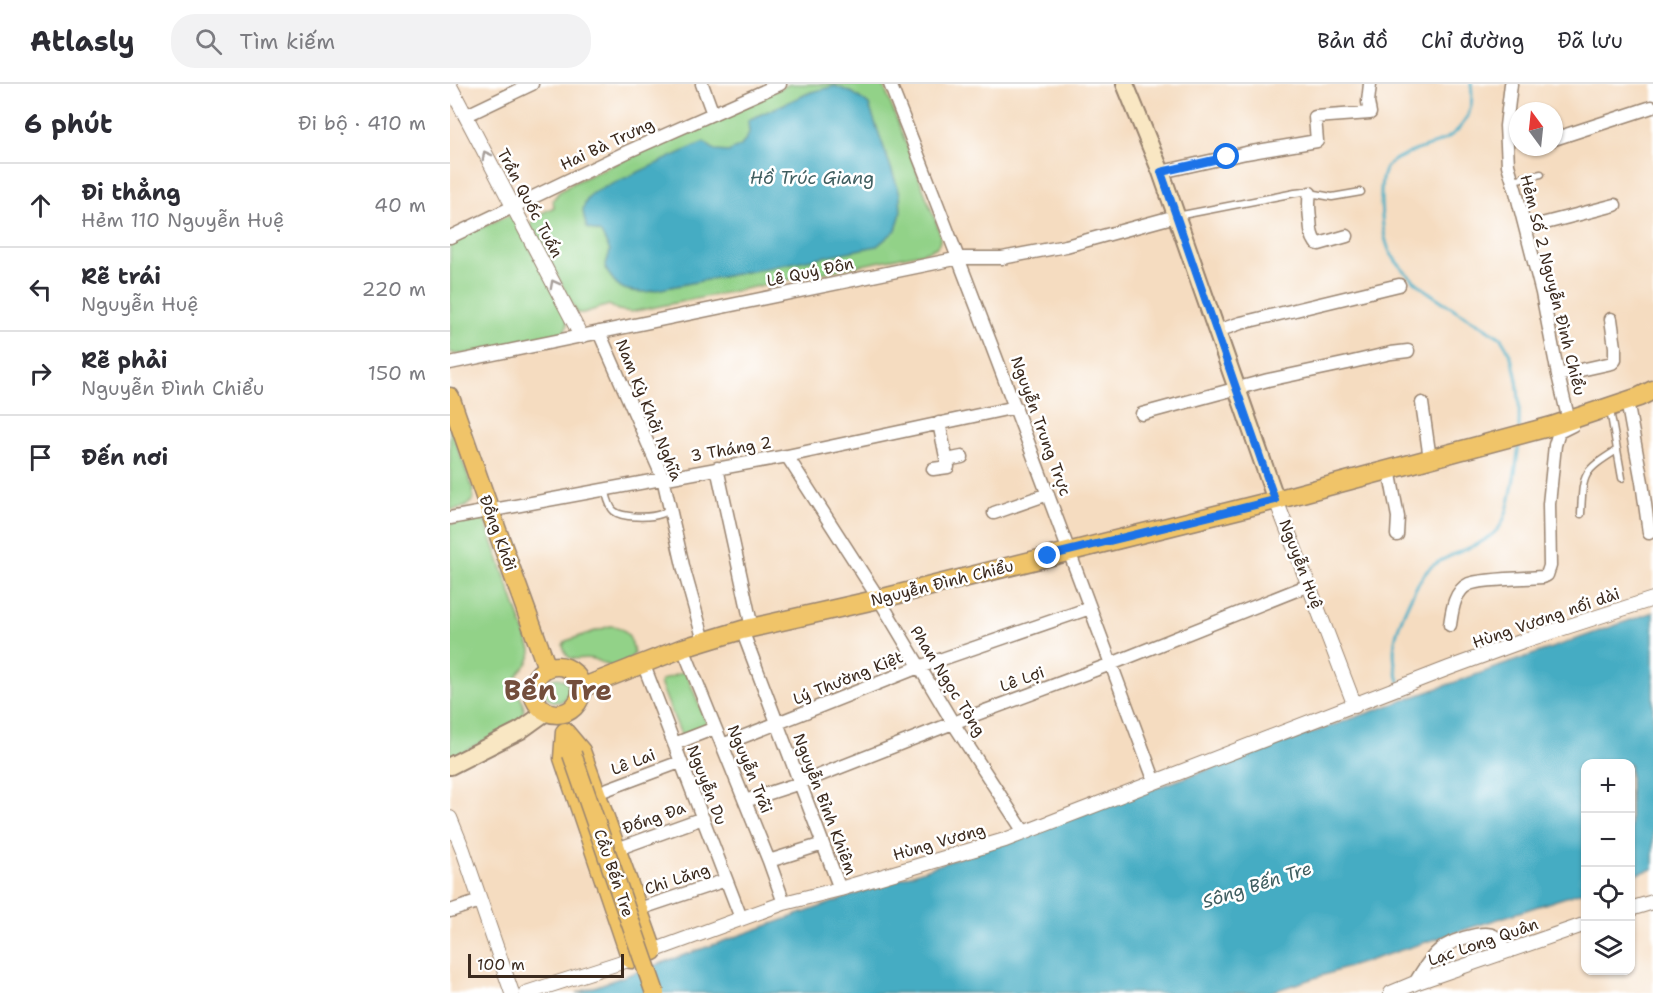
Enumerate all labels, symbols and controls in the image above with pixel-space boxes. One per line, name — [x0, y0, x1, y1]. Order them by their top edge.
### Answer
search box — [171, 14, 591, 68]
text: Atlasly — [30, 22, 135, 60]
icon: search — [192, 25, 225, 58]
text: Tìm kiếm — [240, 27, 335, 56]
text: Bản đồ — [1317, 27, 1388, 55]
text: Chỉ đường — [1421, 27, 1524, 55]
text: Đã lưu — [1557, 27, 1623, 55]
north arrow — [1509, 102, 1563, 156]
text: 6 phút — [24, 106, 113, 141]
text: Đi bộ · 410 m — [298, 110, 426, 136]
street label: Hai Bà Trưng — [557, 113, 658, 175]
route start — [1213, 143, 1239, 169]
street label: Trần Quốc Tuấn — [492, 145, 568, 262]
one-way arrow — [482, 151, 493, 161]
water label: Hồ Trúc Giang — [750, 166, 874, 190]
street label: Hẻm Số 2 Nguyễn Đình Chiểu — [1515, 172, 1591, 398]
text: Đi thẳng — [81, 178, 181, 207]
icon: ahead — [24, 189, 57, 222]
text: 40 m — [374, 192, 426, 218]
text: Hẻm 110 Nguyễn Huệ — [81, 207, 284, 233]
street label: Lê Quý Đôn — [765, 252, 856, 291]
text: Rẽ trái — [81, 262, 161, 291]
icon: left — [24, 273, 57, 306]
text: 220 m — [362, 276, 426, 302]
one-way arrow — [550, 280, 561, 290]
text: Nguyễn Huệ — [81, 291, 199, 317]
street label: Nam Kỳ Khởi Nghĩa — [611, 336, 687, 484]
text: Rẽ phải — [81, 346, 167, 375]
street label: Nguyễn Trung Trực — [1006, 353, 1076, 499]
icon: right — [24, 357, 57, 390]
text: 150 m — [368, 360, 426, 386]
text: Nguyễn Đình Chiểu — [81, 375, 264, 401]
street label: 3 Tháng 2 — [689, 432, 773, 466]
icon: arrive — [24, 441, 57, 474]
text: Đến nơi — [81, 443, 168, 472]
street label: Đồng Khởi — [475, 492, 521, 574]
street label: Nguyễn Huệ — [1274, 516, 1328, 612]
route end — [1034, 542, 1060, 568]
street label: Nguyễn Đình Chiểu — [868, 555, 1016, 611]
street label: Hùng Vương nối dài — [1469, 583, 1623, 653]
street label: Phan Ngọc Tòng — [906, 622, 991, 740]
street label: Lý Thường Kiệt — [790, 646, 906, 710]
street label: Lê Lợi — [997, 661, 1047, 697]
district label: Bến Tre — [504, 671, 612, 709]
street label: Nguyễn Trãi — [723, 722, 777, 816]
street label: Nguyễn Bỉnh Khiêm — [788, 730, 862, 878]
street label: Nguyễn Du — [682, 742, 732, 828]
street label: Lê Lai — [608, 744, 658, 780]
map controls — [1581, 759, 1635, 975]
button: + — [1581, 759, 1635, 813]
street label: Đống Đa — [620, 797, 688, 839]
button: − — [1581, 813, 1635, 867]
street label: Hùng Vương — [890, 819, 988, 865]
street label: Cầu Bến Tre — [589, 826, 639, 920]
water label: Sông Bến Tre — [1199, 856, 1315, 914]
street label: Chi Lăng — [642, 859, 712, 899]
button: locate — [1581, 867, 1635, 921]
street label: Lạc Long Quân — [1425, 913, 1541, 971]
button: layers — [1581, 921, 1635, 975]
scale bar — [468, 951, 624, 978]
text: 100 m — [477, 954, 525, 975]

